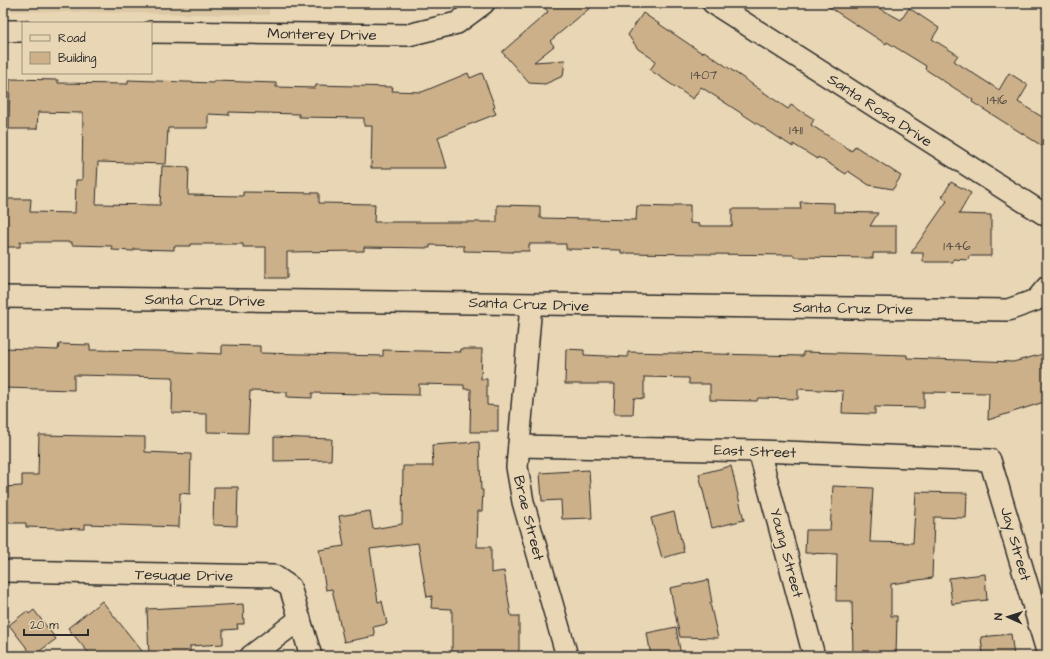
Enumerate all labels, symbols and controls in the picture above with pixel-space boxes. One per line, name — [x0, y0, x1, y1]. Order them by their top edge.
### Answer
legend — [22, 22, 152, 74]
street label: Monterey Drive — [267, 23, 377, 47]
text: Road — [58, 30, 86, 47]
text: Building — [58, 50, 96, 68]
house number: 1407 — [691, 66, 717, 84]
street label: Santa Rosa Drive — [823, 69, 936, 152]
house number: 1416 — [987, 91, 1007, 109]
house number: 1411 — [789, 121, 803, 139]
house number: 1446 — [943, 237, 971, 255]
street label: Santa Cruz Drive — [145, 289, 265, 312]
street label: Santa Cruz Drive — [468, 292, 590, 317]
street label: Santa Cruz Drive — [793, 297, 913, 320]
street label: East Street — [713, 440, 797, 463]
street label: Brae Street — [508, 473, 549, 563]
street label: Jay Street — [994, 505, 1036, 584]
street label: Young Street — [764, 506, 809, 600]
street label: Tesuque Drive — [135, 564, 233, 587]
north arrow — [988, 597, 1028, 637]
scale bar — [24, 611, 88, 637]
text: N — [991, 613, 1006, 620]
text: 20 m — [30, 617, 59, 634]

